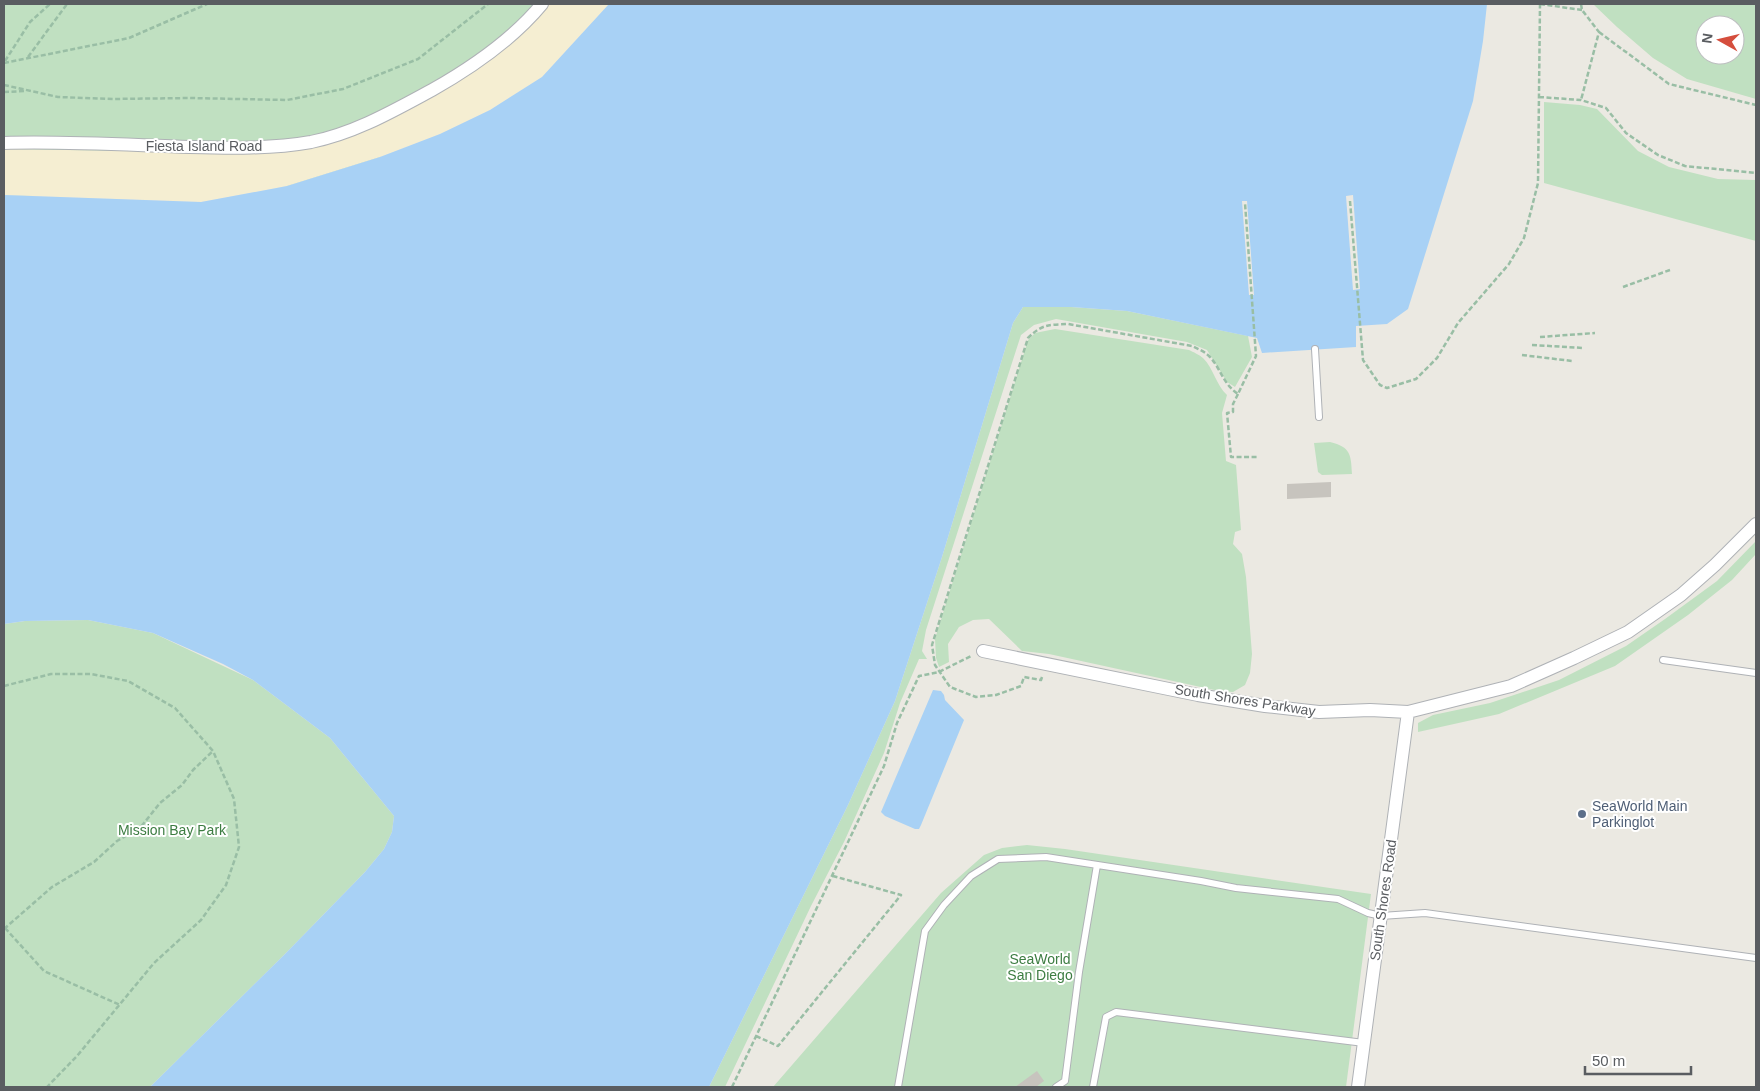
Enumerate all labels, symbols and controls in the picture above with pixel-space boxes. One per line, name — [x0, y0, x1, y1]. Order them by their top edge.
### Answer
north arrow — [1695, 15, 1745, 65]
text: N — [1698, 32, 1716, 44]
street label: Fiesta Island Road — [146, 138, 262, 154]
street label: South Shores Parkway — [1173, 681, 1317, 719]
place label: SeaWorld Main Parkinglot — [1592, 798, 1687, 830]
marker: SeaWorld Main Parkinglot — [1576, 808, 1588, 820]
park label: Mission Bay Park — [118, 822, 227, 838]
street label: South Shores Road — [1367, 838, 1399, 962]
park label: SeaWorld San Diego — [1007, 951, 1073, 983]
scale bar — [1585, 1044, 1691, 1076]
text: 50 m — [1592, 1052, 1625, 1069]

